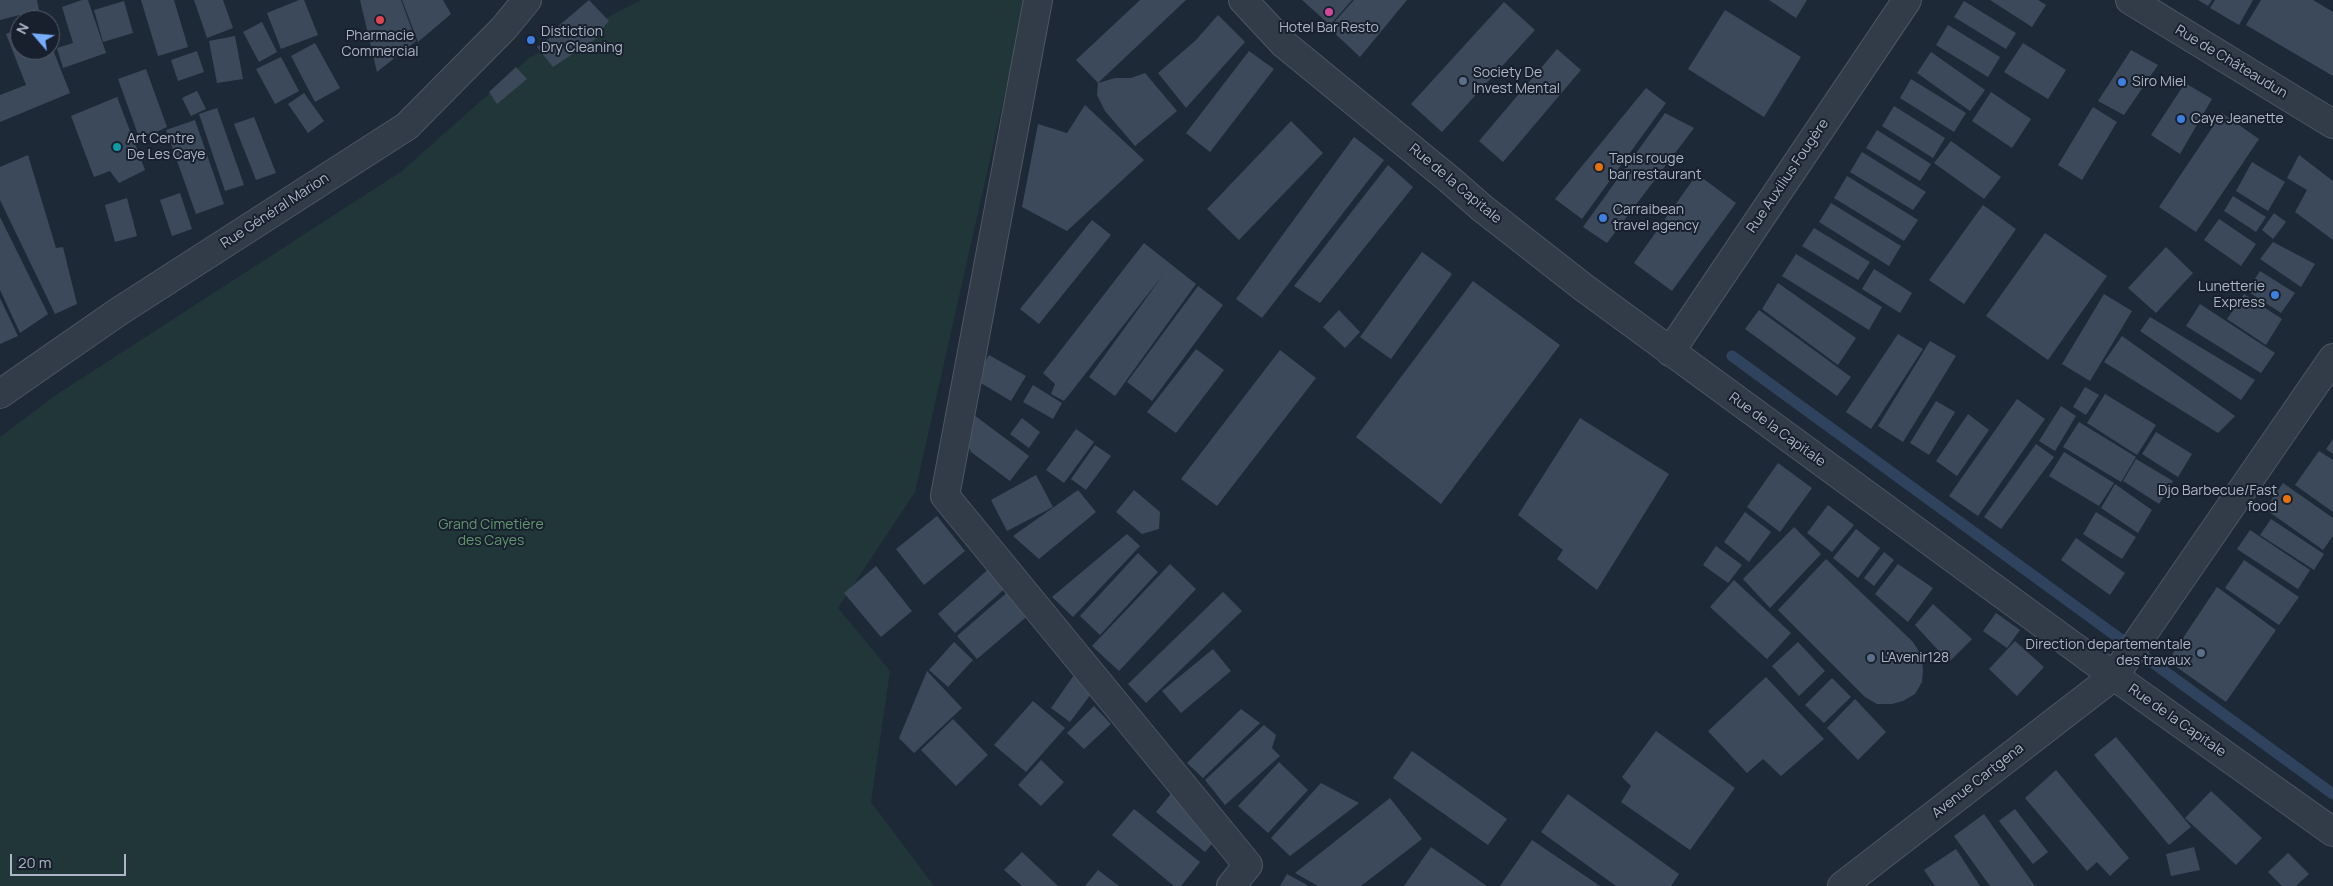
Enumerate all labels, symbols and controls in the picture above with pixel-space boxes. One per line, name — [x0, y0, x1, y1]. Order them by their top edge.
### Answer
marker: Hotel Bar Resto — [1323, 6, 1335, 18]
north arrow — [10, 10, 60, 60]
marker: Pharmacie Commercial — [374, 14, 386, 26]
text: N — [11, 20, 33, 37]
place label: Hotel Bar Resto — [1279, 20, 1379, 36]
street label: Rue de Châteaudun — [2172, 22, 2290, 102]
place label: Distiction Dry Cleaning — [541, 24, 623, 56]
place label: Pharmacie Commercial — [342, 28, 418, 60]
marker: Distiction Dry Cleaning — [525, 34, 537, 46]
place label: Society De Invest Mental — [1473, 65, 1560, 98]
place label: Siro Miel — [2132, 74, 2186, 90]
marker: Society De Invest Mental — [1457, 75, 1469, 87]
marker: Siro Miel — [2116, 76, 2128, 88]
place label: Caye Jeanette — [2191, 111, 2284, 127]
marker: Caye Jeanette — [2175, 113, 2187, 125]
street label: Rue Auxilius Fougère — [1744, 116, 1832, 236]
place label: Art Centre De Les Caye — [127, 131, 206, 164]
street label: Rue de la Capitale — [1405, 140, 1505, 228]
marker: Art Centre De Les Caye — [111, 141, 123, 153]
place label: Tapis rouge bar restaurant — [1609, 151, 1702, 184]
marker: Tapis rouge bar restaurant — [1593, 161, 1605, 173]
street label: Rue Général Marion — [218, 170, 332, 252]
place label: Carraibean travel agency — [1613, 202, 1699, 234]
marker: Carraibean travel agency — [1597, 212, 1609, 224]
place label: Lunetterie Express — [2198, 279, 2265, 312]
marker: Lunetterie Express — [2269, 289, 2281, 301]
street label: Rue de la Capitale — [1725, 389, 1829, 471]
place label: Djo Barbecue/Fast food — [2158, 483, 2277, 516]
marker: Djo Barbecue/Fast food — [2281, 493, 2293, 505]
park label: Grand Cimetière des Cayes — [438, 517, 544, 550]
place label: Direction departementale des travaux — [2026, 637, 2191, 670]
marker: Direction departementale des travaux — [2195, 647, 2207, 659]
place label: L'Avenir128 — [1881, 650, 1949, 666]
marker: L'Avenir128 — [1865, 652, 1877, 664]
street label: Rue de la Capitale — [2125, 681, 2229, 761]
street label: Avenue Cartgena — [1929, 740, 2027, 822]
scale bar — [12, 844, 129, 876]
text: 20 m — [18, 852, 51, 873]

